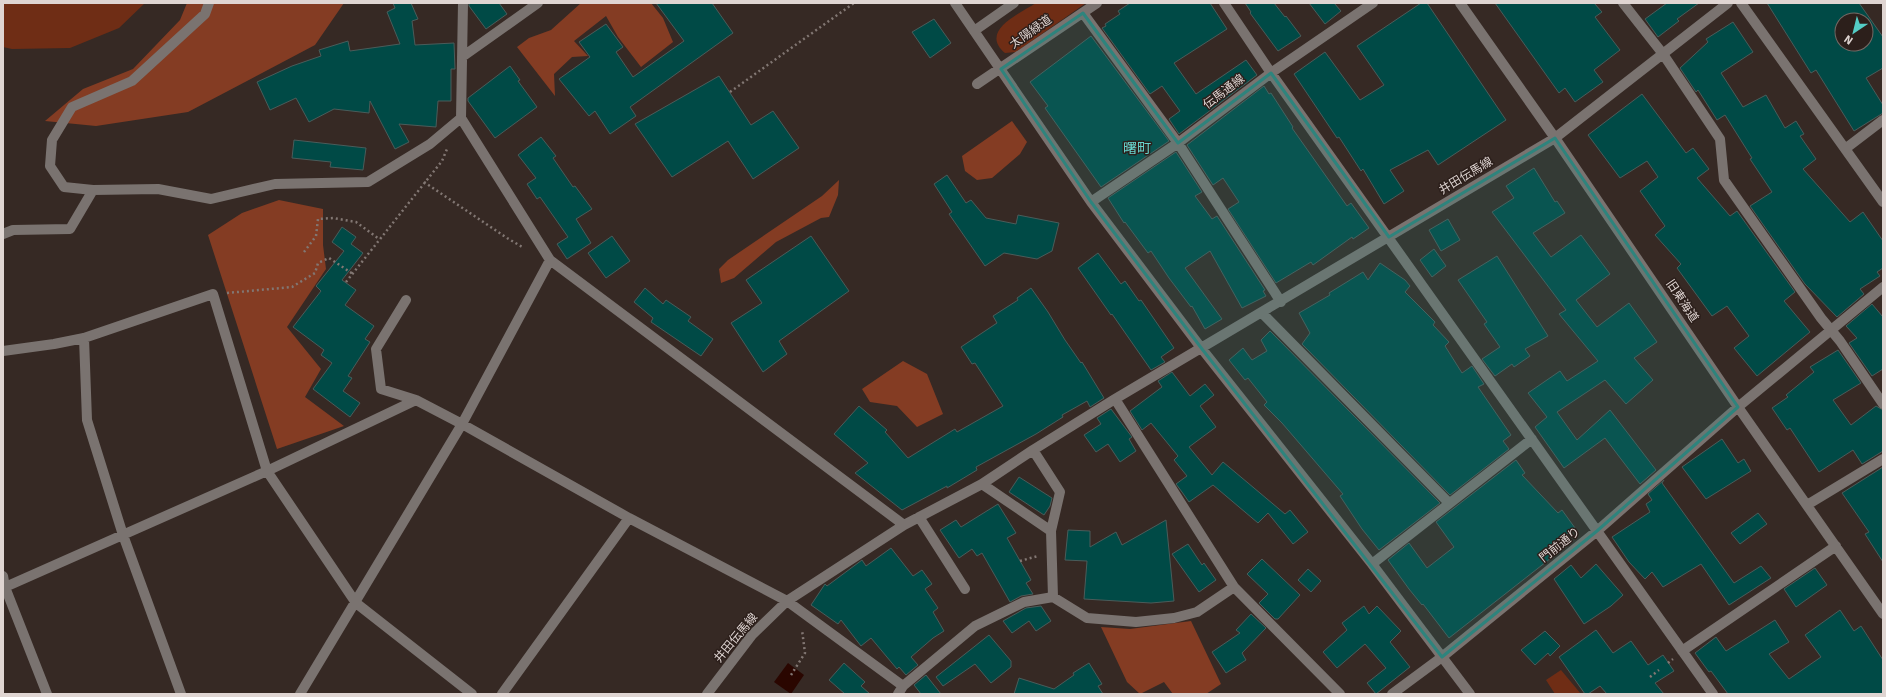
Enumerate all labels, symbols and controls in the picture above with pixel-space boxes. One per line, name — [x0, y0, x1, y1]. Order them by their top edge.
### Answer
street label: 太陽緑道 — [1007, 12, 1055, 52]
north arrow — [1834, 12, 1874, 52]
text: N — [1842, 32, 1855, 47]
street label: 伝馬通線 — [1200, 72, 1248, 112]
district label: 曙町 — [1123, 140, 1151, 157]
street label: 井田伝馬線 — [1436, 154, 1496, 198]
street label: 旧東海道 — [1662, 277, 1702, 325]
street label: 門前通り — [1537, 524, 1583, 566]
street label: 井田伝馬線 — [711, 610, 761, 666]

